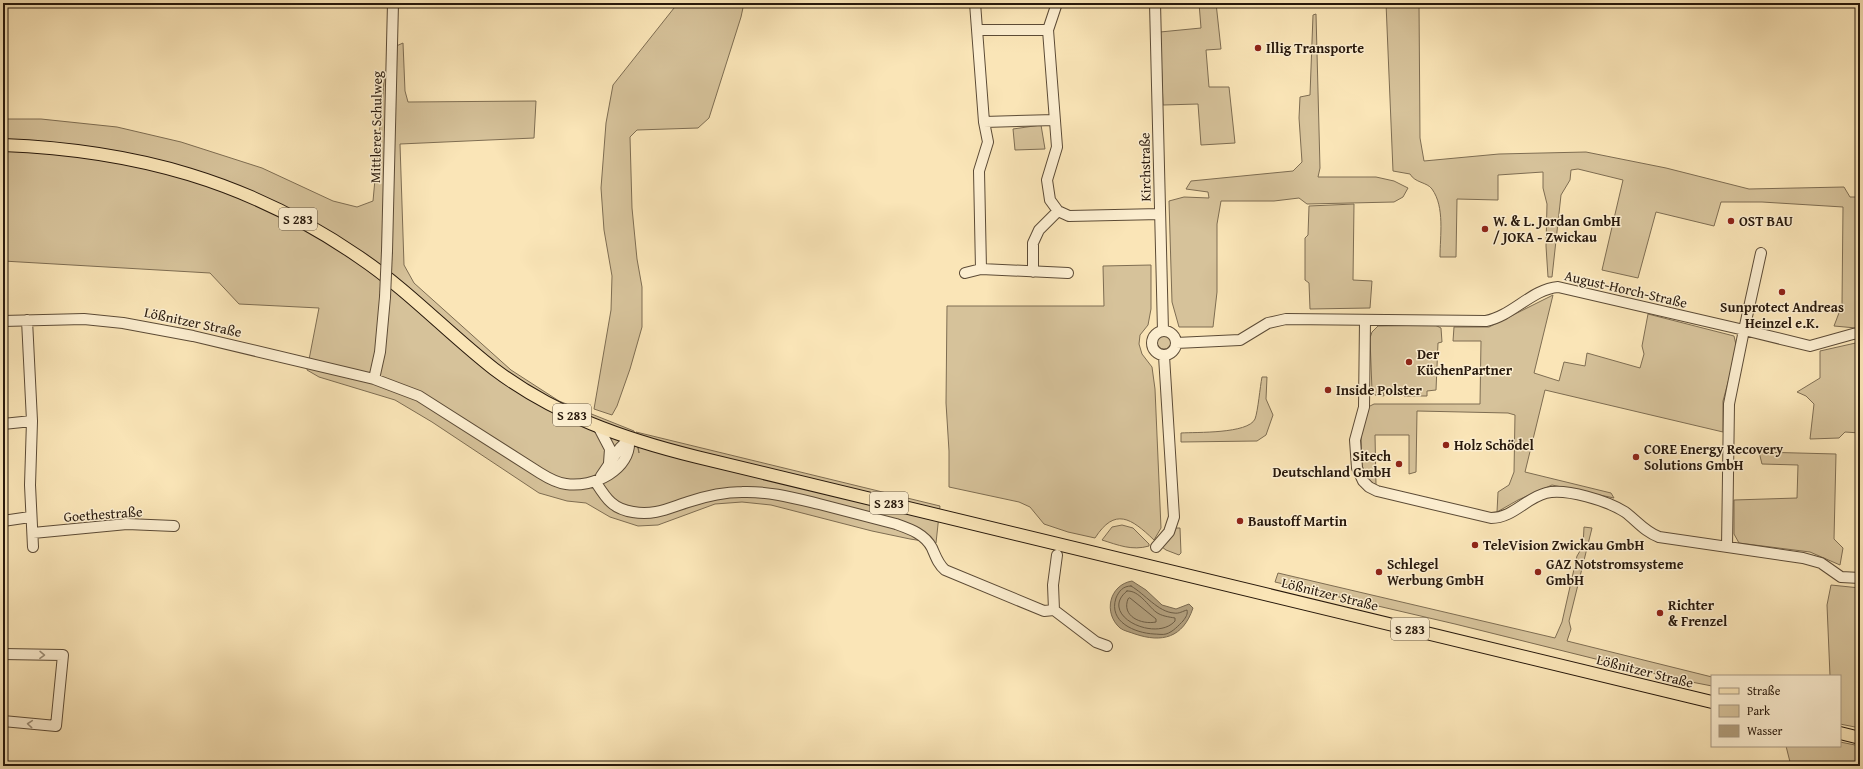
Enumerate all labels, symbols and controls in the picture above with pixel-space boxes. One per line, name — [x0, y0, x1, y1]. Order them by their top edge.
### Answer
place label: Illig Transporte — [1266, 38, 1364, 58]
marker: Illig Transporte — [1253, 43, 1263, 53]
street label: Mittlerer Schulweg — [365, 71, 387, 183]
street label: Kirchstraße — [1134, 132, 1156, 202]
road number: S 283 — [279, 208, 317, 230]
place label: W. & L. Jordan GmbH / JOKA - Zwickau — [1493, 211, 1621, 247]
place label: OST BAU — [1739, 211, 1794, 231]
marker: OST BAU — [1726, 216, 1736, 226]
marker: W. & L. Jordan GmbH / JOKA - Zwickau — [1480, 224, 1490, 234]
street label: August-Horch-Straße — [1563, 265, 1690, 313]
marker: Sunprotect Andreas Heinzel e.K. — [1777, 287, 1787, 297]
place label: Sunprotect Andreas Heinzel e.K. — [1720, 297, 1844, 333]
street label: Lößnitzer Straße — [142, 302, 244, 342]
place label: Der KüchenPartner — [1417, 344, 1513, 380]
marker: Der KüchenPartner — [1404, 357, 1414, 367]
place label: Inside Polster — [1336, 380, 1422, 400]
marker: Inside Polster — [1323, 385, 1333, 395]
road number: S 283 — [553, 404, 591, 426]
place label: Holz Schödel — [1454, 435, 1534, 455]
place label: CORE Energy Recovery Solutions GmbH — [1644, 439, 1784, 475]
marker: Holz Schödel — [1441, 440, 1451, 450]
place label: Sitech Deutschland GmbH — [1272, 446, 1392, 482]
marker: CORE Energy Recovery Solutions GmbH — [1631, 452, 1641, 462]
marker: Sitech Deutschland GmbH — [1394, 459, 1404, 469]
road number: S 283 — [870, 492, 908, 514]
street label: Goethestraße — [63, 501, 143, 527]
place label: Baustoff Martin — [1248, 511, 1348, 531]
marker: Baustoff Martin — [1235, 516, 1245, 526]
place label: TeleVision Zwickau GmbH — [1483, 535, 1644, 555]
marker: TeleVision Zwickau GmbH — [1470, 540, 1480, 550]
place label: Schlegel Werbung GmbH — [1387, 554, 1484, 590]
place label: GAZ Notstromsysteme GmbH — [1546, 554, 1684, 590]
marker: Schlegel Werbung GmbH — [1374, 567, 1384, 577]
marker: GAZ Notstromsysteme GmbH — [1533, 567, 1543, 577]
street label: Lößnitzer Straße — [1279, 572, 1381, 616]
place label: Richter & Frenzel — [1668, 595, 1728, 631]
marker: Richter & Frenzel — [1655, 608, 1665, 618]
road number: S 283 — [1391, 618, 1429, 640]
street label: Lößnitzer Straße — [1594, 649, 1696, 693]
one-way arrow — [39, 651, 45, 659]
legend — [1711, 675, 1841, 747]
text: Straße — [1747, 682, 1781, 699]
text: Park — [1747, 702, 1771, 719]
one-way arrow — [27, 719, 33, 728]
text: Wasser — [1747, 722, 1783, 739]

